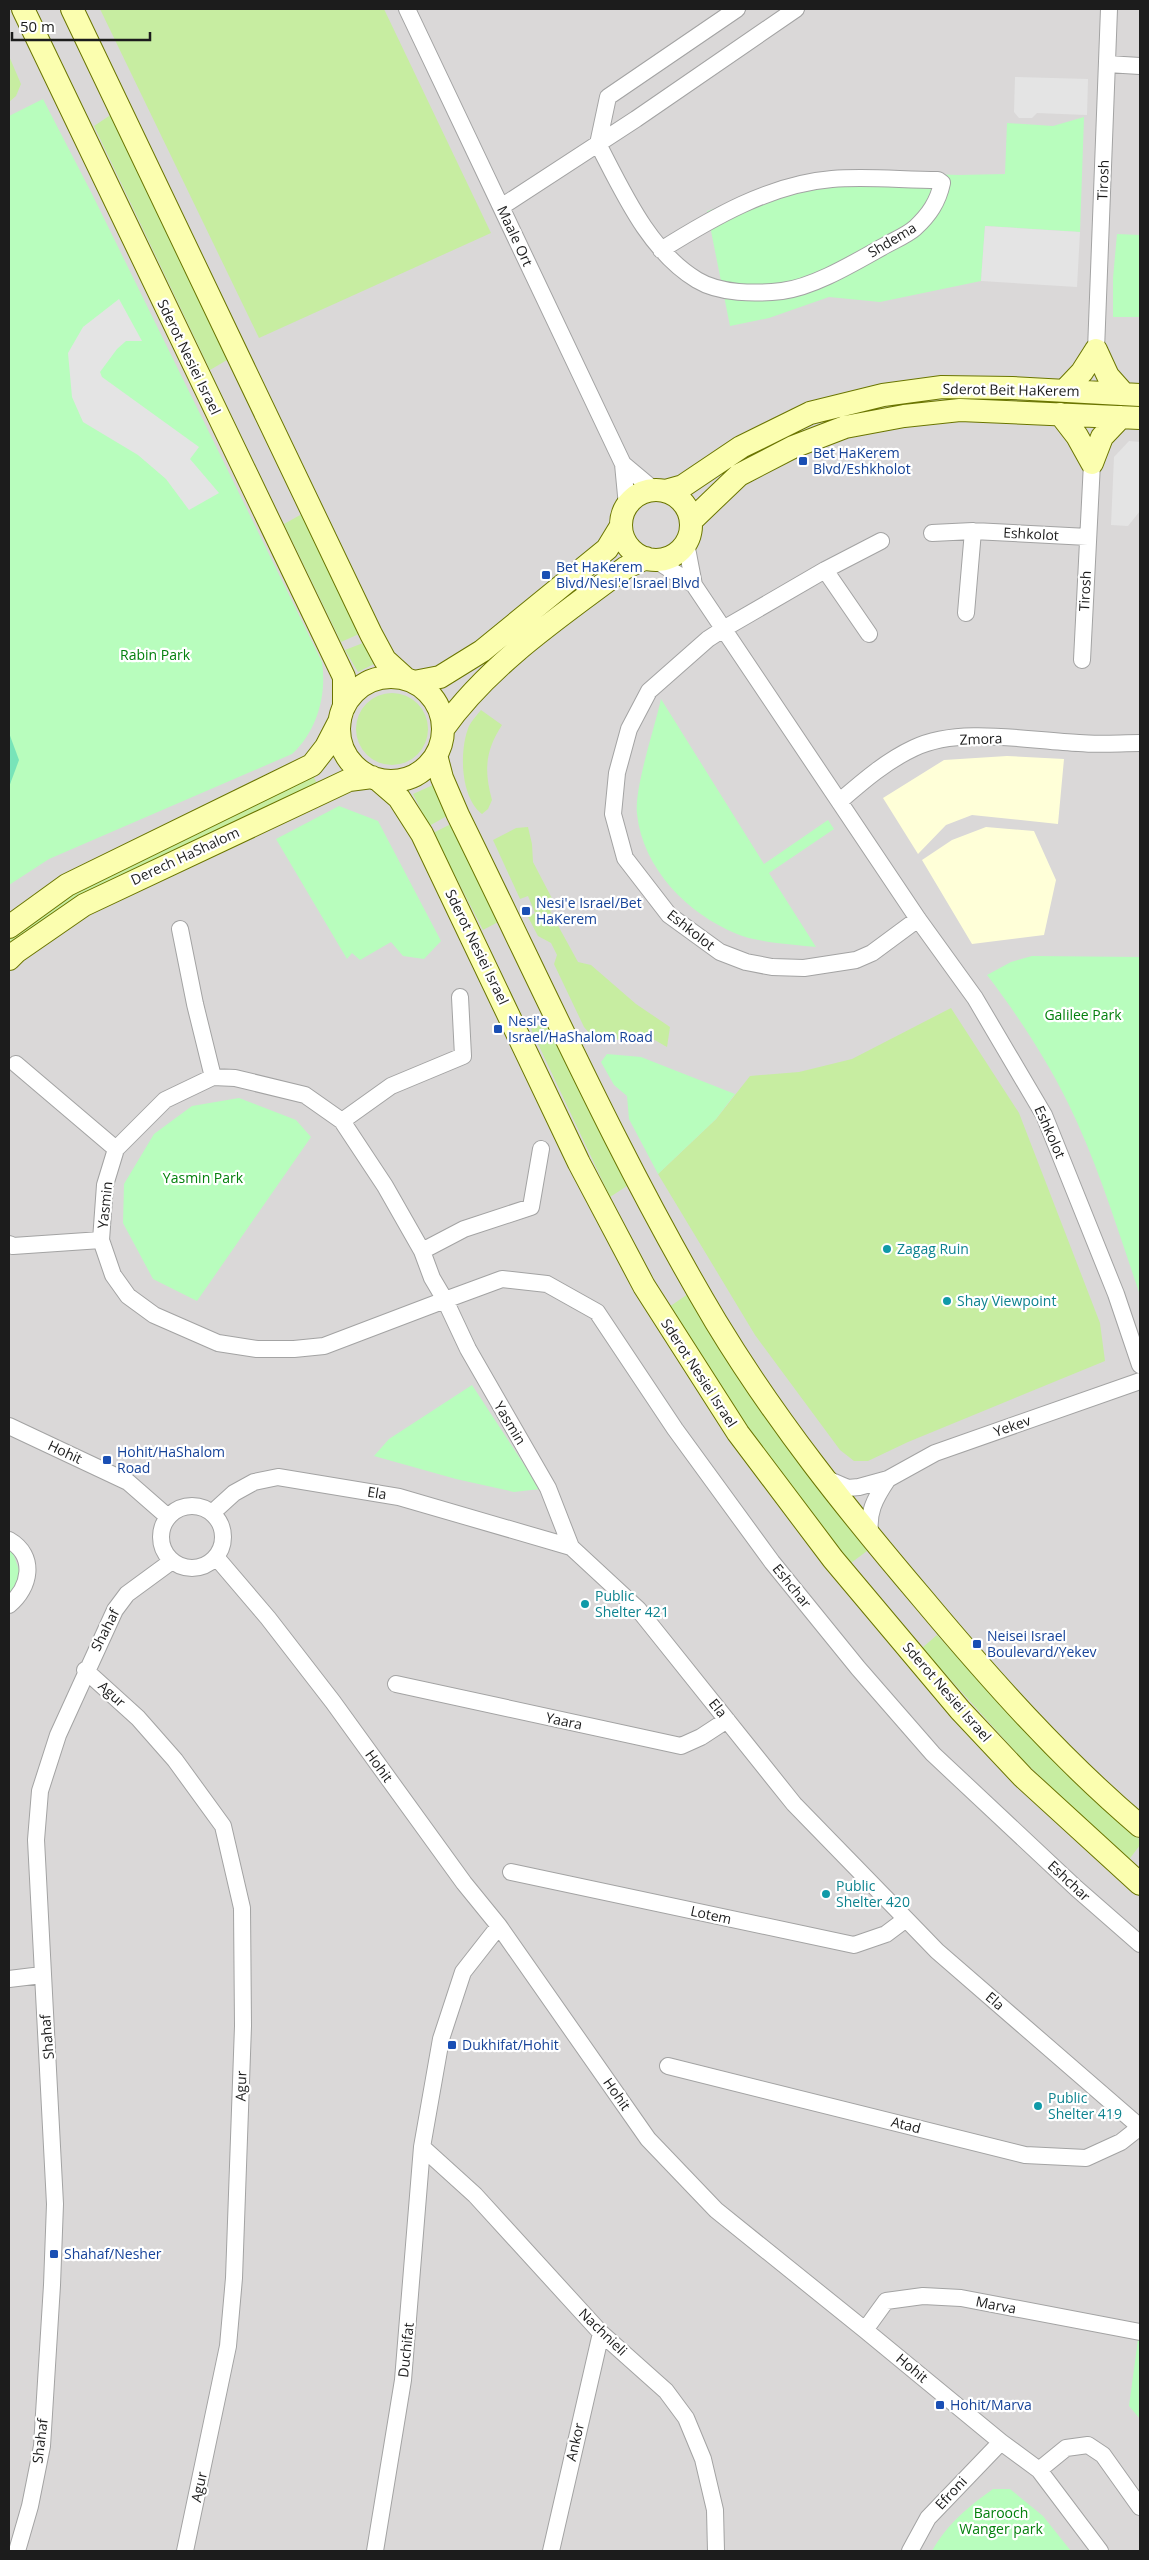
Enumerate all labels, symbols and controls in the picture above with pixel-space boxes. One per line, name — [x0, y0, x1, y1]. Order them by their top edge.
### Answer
scale bar — [12, 10, 150, 42]
text: 50 m — [20, 16, 55, 36]
street label: Tirosh — [1092, 159, 1113, 201]
street label: Maale Ort — [493, 202, 538, 269]
street label: Shdema — [864, 218, 920, 261]
street label: Sderot Nesiei Israel — [153, 296, 226, 418]
street label: Sderot Beit HaKerem — [942, 379, 1080, 400]
place label: Bet HaKerem Blvd/Eshkholot — [813, 443, 911, 478]
marker: Bet HaKerem Blvd/Eshkholot — [797, 455, 809, 467]
street label: Eshkolot — [1003, 523, 1059, 544]
place label: Bet HaKerem Blvd/Nesi'e Israel Blvd — [556, 557, 700, 592]
marker: Bet HaKerem Blvd/Nesi'e Israel Blvd — [540, 569, 552, 581]
street label: Tirosh — [1074, 570, 1095, 612]
park label: Rabin Park — [120, 645, 191, 664]
street label: Zmora — [959, 728, 1003, 749]
street label: Derech HaShalom — [127, 822, 242, 889]
street label: Sderot Nesiei Israel — [441, 886, 514, 1008]
place label: Nesi'e Israel/Bet HaKerem — [536, 893, 642, 928]
marker: Nesi'e Israel/Bet HaKerem — [520, 905, 532, 917]
street label: Eshkolot — [663, 905, 719, 954]
park label: Galilee Park — [1044, 1005, 1122, 1024]
place label: Nesi'e Israel/HaShalom Road — [508, 1011, 653, 1046]
marker: Nesi'e Israel/HaShalom Road — [492, 1023, 504, 1035]
street label: Eshkolot — [1030, 1102, 1070, 1161]
park label: Yasmin Park — [163, 1168, 244, 1187]
street label: Yasmin — [93, 1180, 116, 1229]
place label: Zagag Ruin — [897, 1239, 969, 1258]
marker: Zagag Ruin — [881, 1243, 893, 1255]
place label: Shay Viewpoint — [957, 1291, 1056, 1310]
marker: Shay Viewpoint — [941, 1295, 953, 1307]
street label: Sderot Nesiei Israel — [657, 1315, 742, 1431]
street label: Yasmin — [490, 1398, 531, 1448]
street label: Yekev — [991, 1410, 1033, 1441]
street label: Hohit — [45, 1435, 85, 1468]
place label: Hohit/HaShalom Road — [117, 1442, 225, 1477]
marker: Hohit/HaShalom Road — [101, 1454, 113, 1466]
street label: Ela — [366, 1482, 388, 1503]
street label: Eshchar — [769, 1560, 816, 1612]
place label: Public Shelter 421 — [595, 1586, 669, 1621]
marker: Public Shelter 421 — [579, 1598, 591, 1610]
street label: Shahaf — [86, 1604, 124, 1654]
place label: Neisei Israel Boulevard/Yekev — [987, 1626, 1097, 1661]
street label: Sderot Nesiei Israel — [899, 1638, 996, 1745]
marker: Neisei Israel Boulevard/Yekev — [971, 1638, 983, 1650]
street label: Agur — [95, 1676, 130, 1711]
street label: Ela — [705, 1694, 732, 1721]
street label: Yaara — [544, 1707, 584, 1734]
street label: Hohit — [361, 1746, 398, 1786]
street label: Eshchar — [1044, 1856, 1095, 1905]
place label: Public Shelter 420 — [836, 1876, 910, 1911]
marker: Public Shelter 420 — [820, 1888, 832, 1900]
street label: Lotem — [689, 1901, 733, 1928]
street label: Ela — [982, 1987, 1009, 2014]
street label: Shahaf — [35, 2012, 58, 2060]
place label: Dukhifat/Hohit — [462, 2035, 559, 2054]
marker: Dukhifat/Hohit — [446, 2039, 458, 2051]
street label: Agur — [230, 2070, 251, 2102]
street label: Hohit — [599, 2074, 635, 2114]
place label: Public Shelter 419 — [1048, 2088, 1122, 2123]
marker: Public Shelter 419 — [1032, 2100, 1044, 2112]
street label: Atad — [889, 2112, 923, 2137]
place label: Shahaf/Nesher — [64, 2244, 162, 2263]
marker: Shahaf/Nesher — [48, 2248, 60, 2260]
street label: Marva — [974, 2291, 1018, 2318]
street label: Nachnieli — [575, 2304, 632, 2360]
street label: Duchifat — [393, 2322, 418, 2378]
street label: Hohit — [892, 2349, 932, 2386]
place label: Hohit/Marva — [950, 2395, 1032, 2414]
marker: Hohit/Marva — [934, 2399, 946, 2411]
street label: Shahaf — [27, 2416, 52, 2464]
street label: Ankor — [561, 2421, 588, 2463]
street label: Agur — [186, 2470, 211, 2504]
street label: Efroni — [930, 2472, 971, 2513]
park label: Barooch Wanger park — [959, 2503, 1043, 2538]

